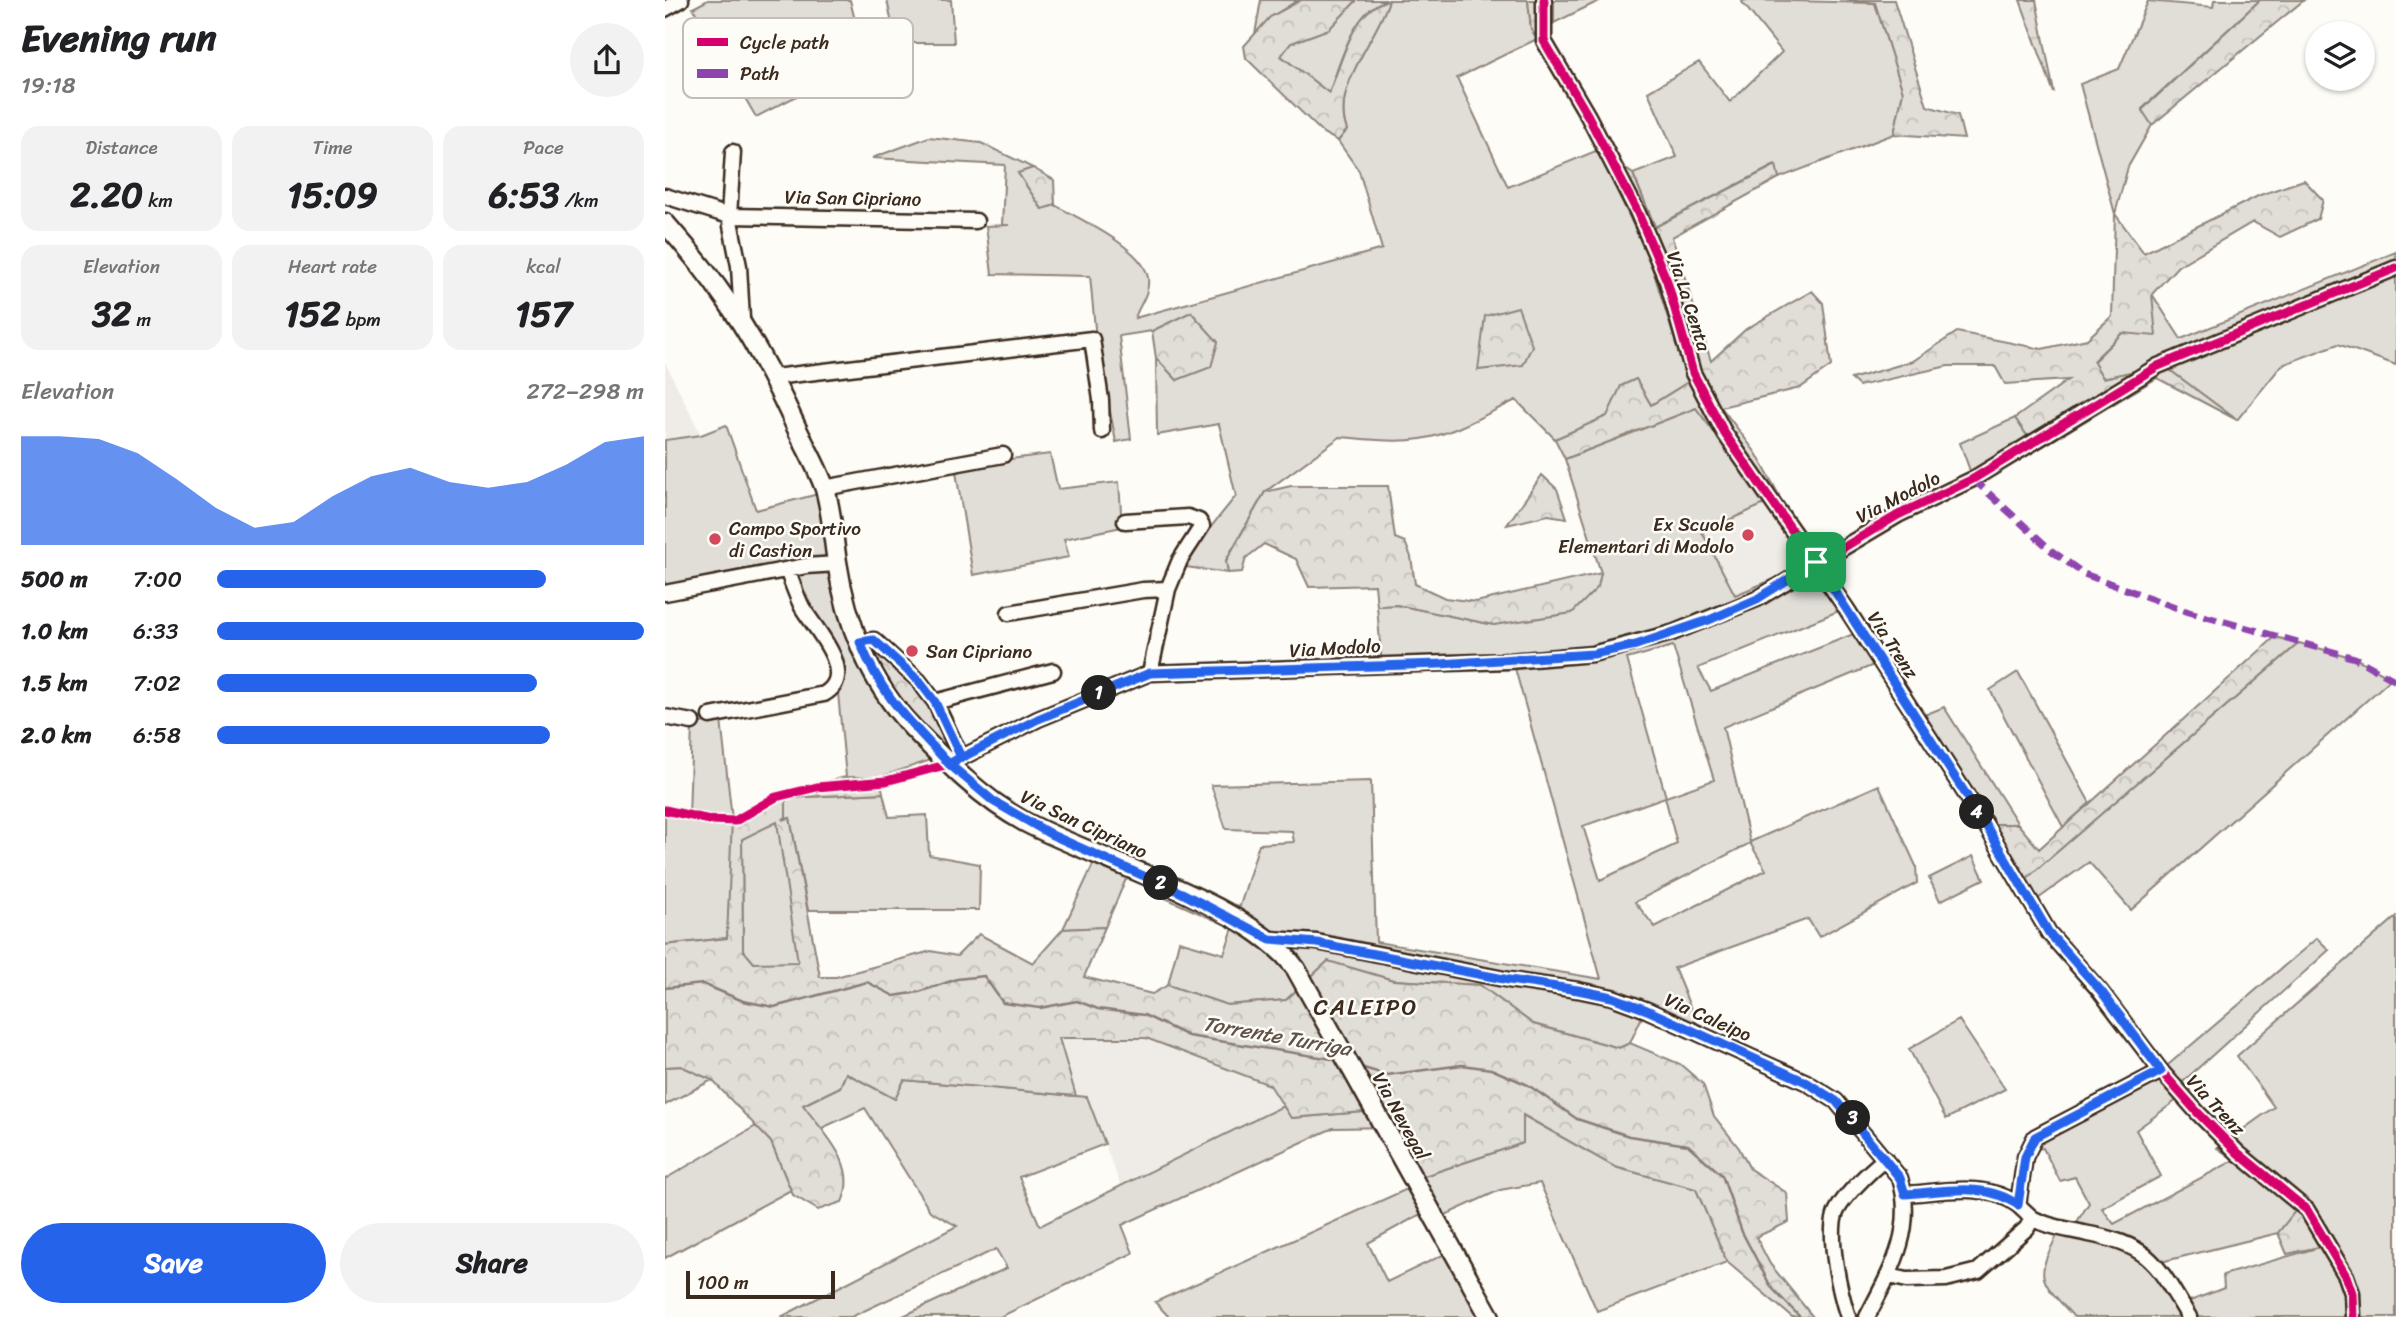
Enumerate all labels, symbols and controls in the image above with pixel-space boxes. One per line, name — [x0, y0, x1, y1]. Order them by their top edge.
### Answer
text: Evening run — [21, 5, 217, 72]
legend — [683, 18, 913, 98]
map controls — [2305, 21, 2375, 91]
button: layers — [2305, 21, 2375, 91]
button: share — [570, 23, 644, 97]
text: Cycle path — [740, 26, 829, 59]
text: Path — [740, 57, 779, 90]
text: 19:18 — [21, 65, 76, 106]
text: Distance — [85, 131, 158, 164]
text: Time — [312, 131, 353, 164]
text: Pace — [523, 131, 564, 164]
text: 2.20 — [70, 164, 143, 226]
text: 15:09 — [287, 164, 378, 226]
text: 6:53 — [488, 164, 560, 226]
street label: Via San Cipriano — [784, 180, 922, 216]
text: km — [143, 184, 173, 217]
text: /km — [560, 184, 599, 217]
street label: Via La Centa — [1657, 247, 1721, 356]
text: Elevation — [83, 250, 160, 283]
text: Heart rate — [288, 250, 377, 283]
text: kcal — [526, 250, 561, 283]
text: 32 — [92, 283, 131, 345]
text: 152 — [284, 283, 341, 345]
text: 157 — [515, 283, 572, 345]
text: m — [131, 303, 151, 336]
text: bpm — [341, 303, 381, 336]
text: Elevation — [21, 371, 114, 412]
text: 272–298 m — [526, 371, 644, 412]
street label: Via Modolo — [1850, 461, 1947, 532]
place label: Ex Scuole Elementari di Modolo — [1558, 508, 1734, 563]
place label: Campo Sportivo di Castion — [729, 512, 861, 567]
marker: Ex Scuole Elementari di Modolo — [1740, 527, 1756, 543]
marker: Campo Sportivo di Castion — [707, 531, 723, 547]
pin — [1786, 532, 1846, 592]
icon: arrive — [1797, 543, 1835, 581]
text: 500 m — [21, 559, 88, 600]
text: 7:00 — [133, 559, 182, 600]
street label: Via Trenz — [1859, 604, 1928, 687]
text: 1.0 km — [21, 611, 88, 652]
text: 6:33 — [133, 611, 178, 652]
street label: Via Modolo — [1289, 629, 1382, 667]
place label: San Cipriano — [926, 635, 1033, 668]
marker: San Cipriano — [904, 643, 920, 659]
text: 1.5 km — [21, 663, 88, 704]
text: 7:02 — [133, 663, 181, 704]
pin: 1 — [1081, 676, 1117, 710]
text: 1 — [1094, 676, 1103, 709]
text: 2.0 km — [21, 715, 92, 756]
text: 6:58 — [133, 715, 181, 756]
street label: Via San Cipriano — [1015, 780, 1153, 868]
pin: 4 — [1959, 794, 1995, 830]
text: 4 — [1971, 795, 1982, 828]
pin: 2 — [1143, 866, 1179, 900]
text: 2 — [1155, 866, 1166, 899]
street label: Via Caleipo — [1659, 983, 1757, 1051]
district label: CALEIPO — [1314, 987, 1418, 1028]
water label: Torrente Turriga — [1200, 1004, 1356, 1068]
street label: Via Nevegal — [1363, 1066, 1439, 1167]
street label: Via Trenz — [2178, 1066, 2255, 1145]
pin: 3 — [1835, 1100, 1871, 1136]
text: 3 — [1847, 1101, 1858, 1134]
button: Save — [21, 1223, 326, 1303]
button: Share — [340, 1223, 644, 1303]
text: 100 m — [697, 1266, 749, 1299]
scale bar — [686, 1268, 835, 1300]

